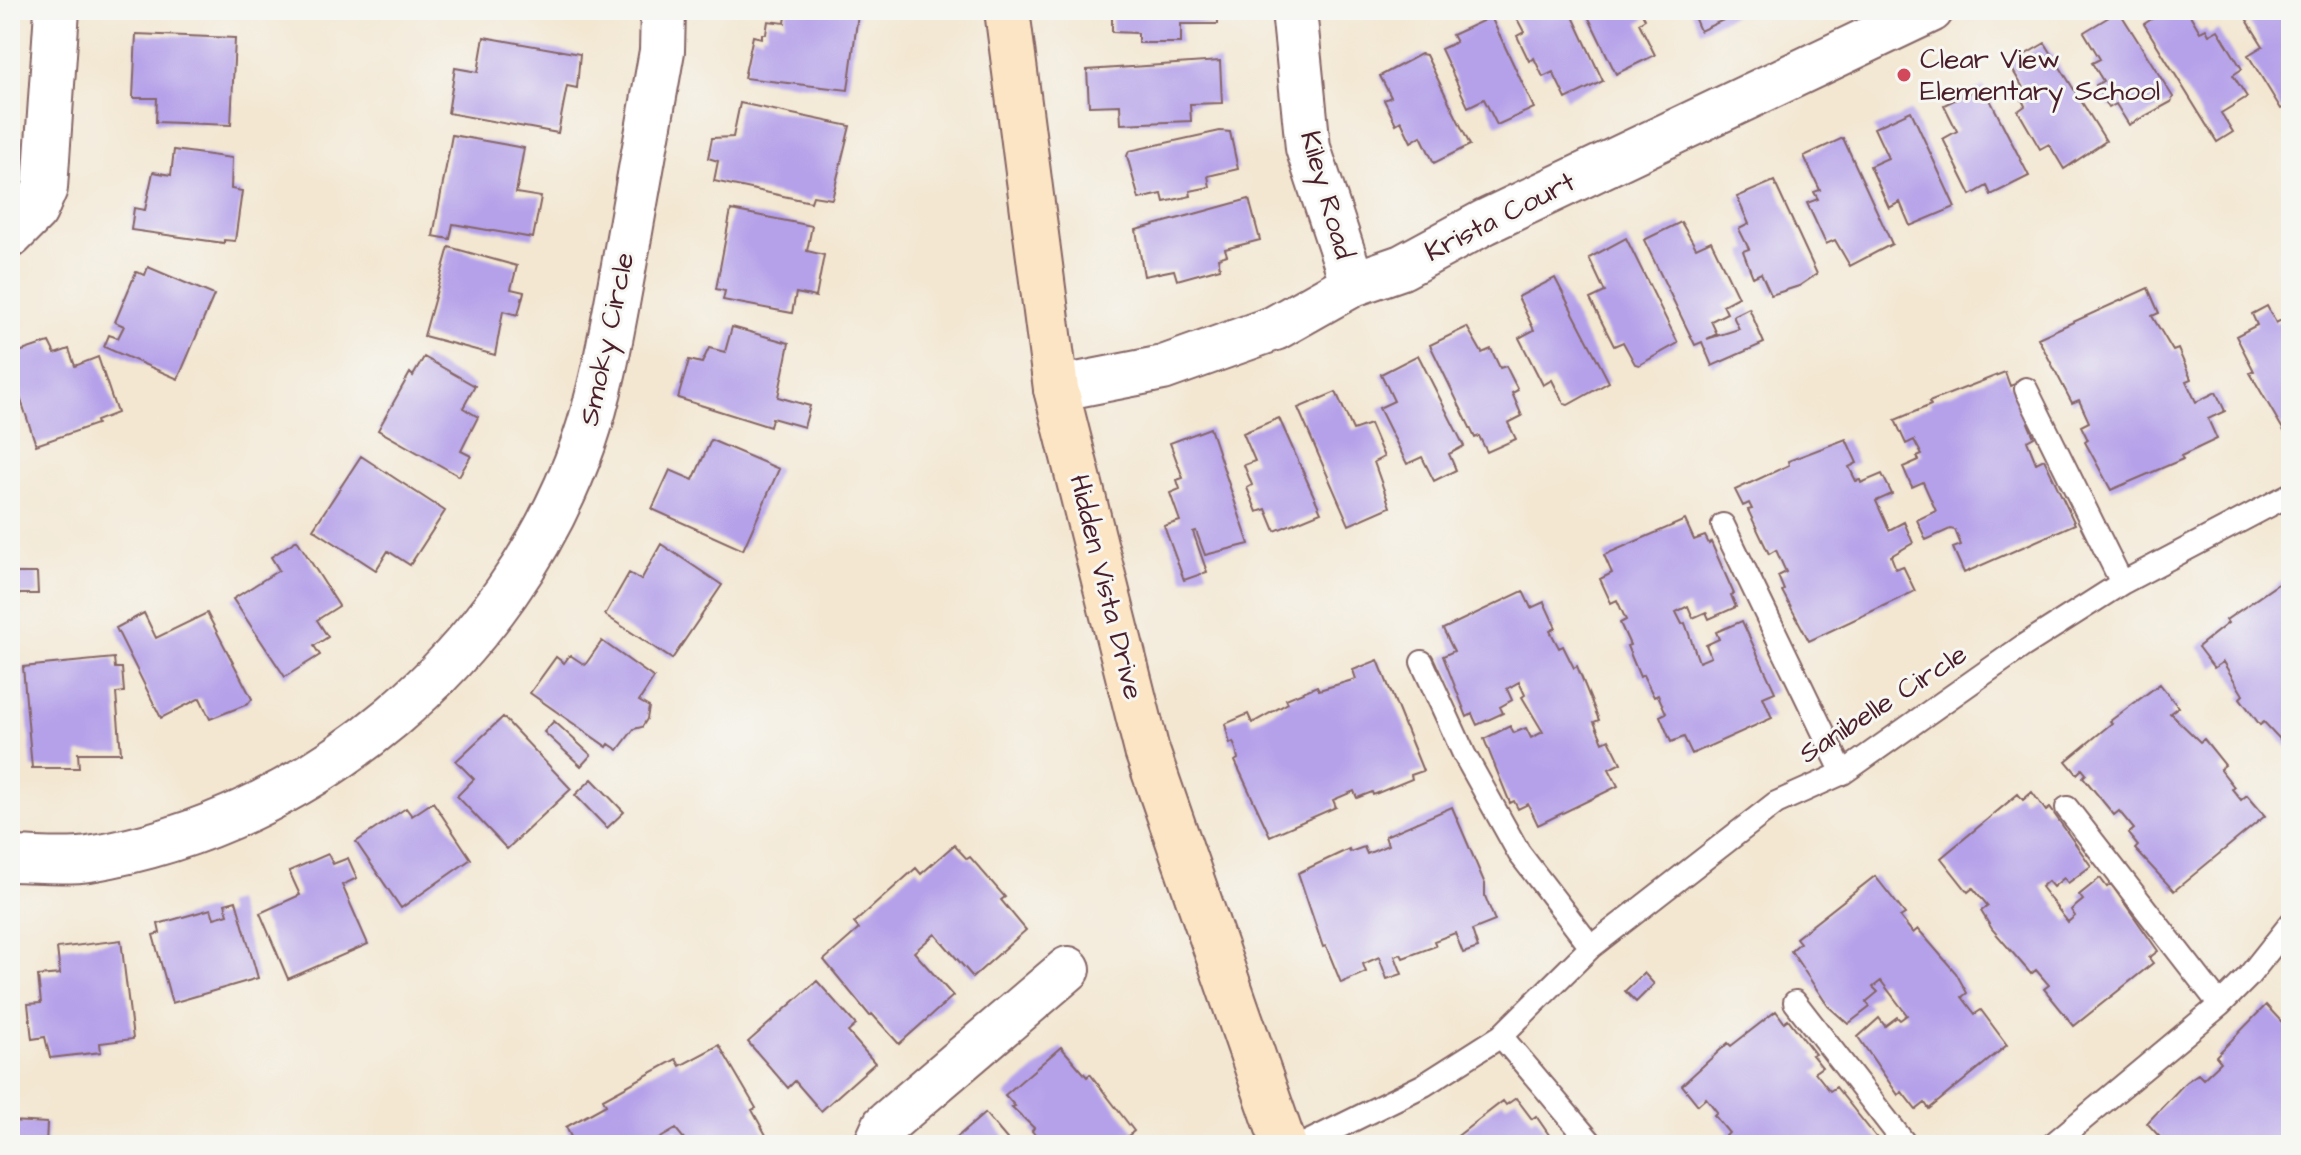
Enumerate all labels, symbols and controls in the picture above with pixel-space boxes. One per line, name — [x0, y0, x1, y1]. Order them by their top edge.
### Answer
place label: Clear View Elementary School — [1920, 40, 2160, 113]
marker: Clear View Elementary School — [1895, 66, 1913, 84]
street label: Kiley Road — [1288, 126, 1364, 264]
street label: Krista Court — [1418, 162, 1583, 272]
street label: Smoky Circle — [570, 249, 646, 430]
street label: Hidden Vista Drive — [1059, 471, 1153, 703]
street label: Sanibelle Circle — [1791, 635, 1975, 773]

